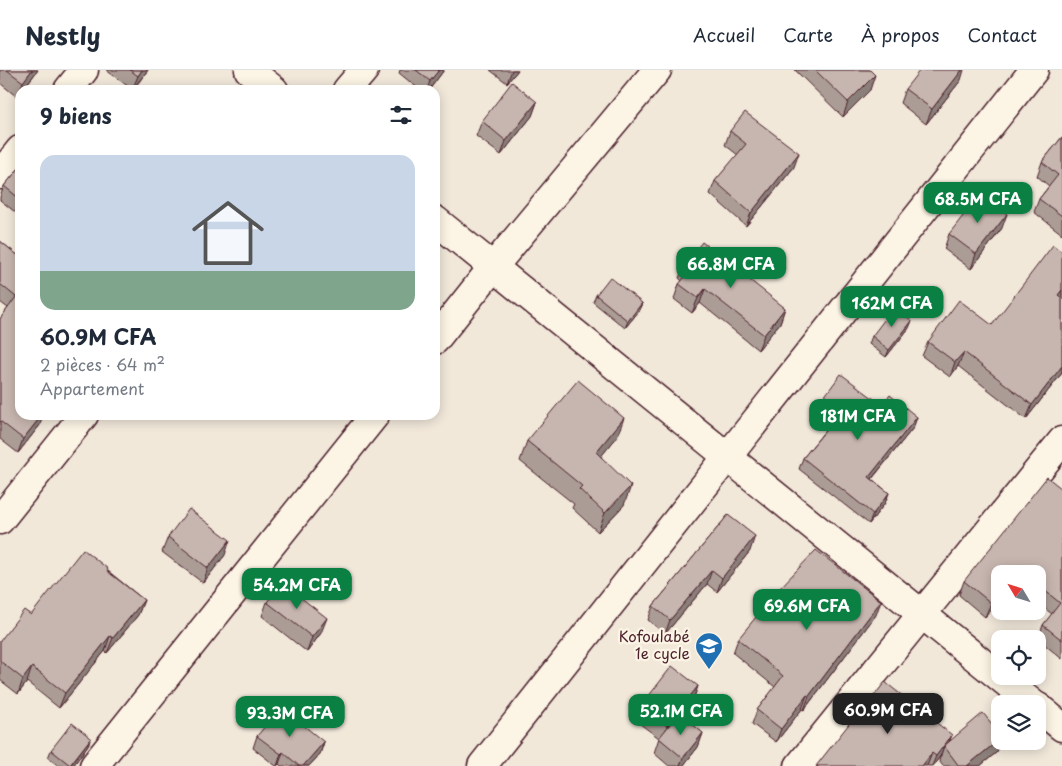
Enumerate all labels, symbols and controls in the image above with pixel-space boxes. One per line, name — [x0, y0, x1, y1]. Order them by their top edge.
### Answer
text: Nestly — [25, 17, 101, 53]
text: Accueil — [693, 21, 755, 48]
text: Carte — [783, 21, 833, 48]
text: À propos — [861, 21, 939, 48]
text: Contact — [967, 21, 1037, 48]
text: 9 biens — [40, 99, 112, 131]
icon: filters — [387, 101, 415, 129]
pin: 68.5M CFA — [921, 182, 1035, 224]
text: 68.5M CFA — [934, 186, 1022, 210]
icon: home — [183, 188, 273, 278]
pin: 66.8M CFA — [674, 246, 788, 289]
text: 66.8M CFA — [687, 251, 775, 275]
pin: 162M CFA — [840, 286, 944, 328]
text: 162M CFA — [851, 290, 933, 314]
text: 60.9M CFA — [40, 320, 156, 352]
text: 2 pièces · 64 m² — [40, 352, 165, 376]
text: Appartement — [40, 376, 144, 400]
pin: 181M CFA — [806, 398, 910, 441]
text: 181M CFA — [820, 403, 896, 427]
north arrow — [991, 565, 1046, 620]
map controls — [991, 565, 1046, 750]
pin: 54.2M CFA — [240, 568, 354, 610]
text: 54.2M CFA — [253, 572, 341, 596]
pin: 69.6M CFA — [750, 588, 864, 631]
text: 69.6M CFA — [764, 593, 850, 617]
place label: Kofoulabé 1e cycle — [619, 624, 690, 664]
button: locate — [991, 630, 1046, 685]
school or university icon: Kofoulabé 1e cycle — [694, 631, 724, 670]
pin: 60.9M CFA — [831, 692, 945, 735]
pin: 52.1M CFA — [624, 694, 738, 736]
button: layers — [991, 695, 1046, 750]
pin: 93.3M CFA — [233, 696, 347, 738]
text: 60.9M CFA — [844, 697, 932, 721]
text: 52.1M CFA — [639, 698, 723, 722]
text: 93.3M CFA — [247, 700, 333, 724]

